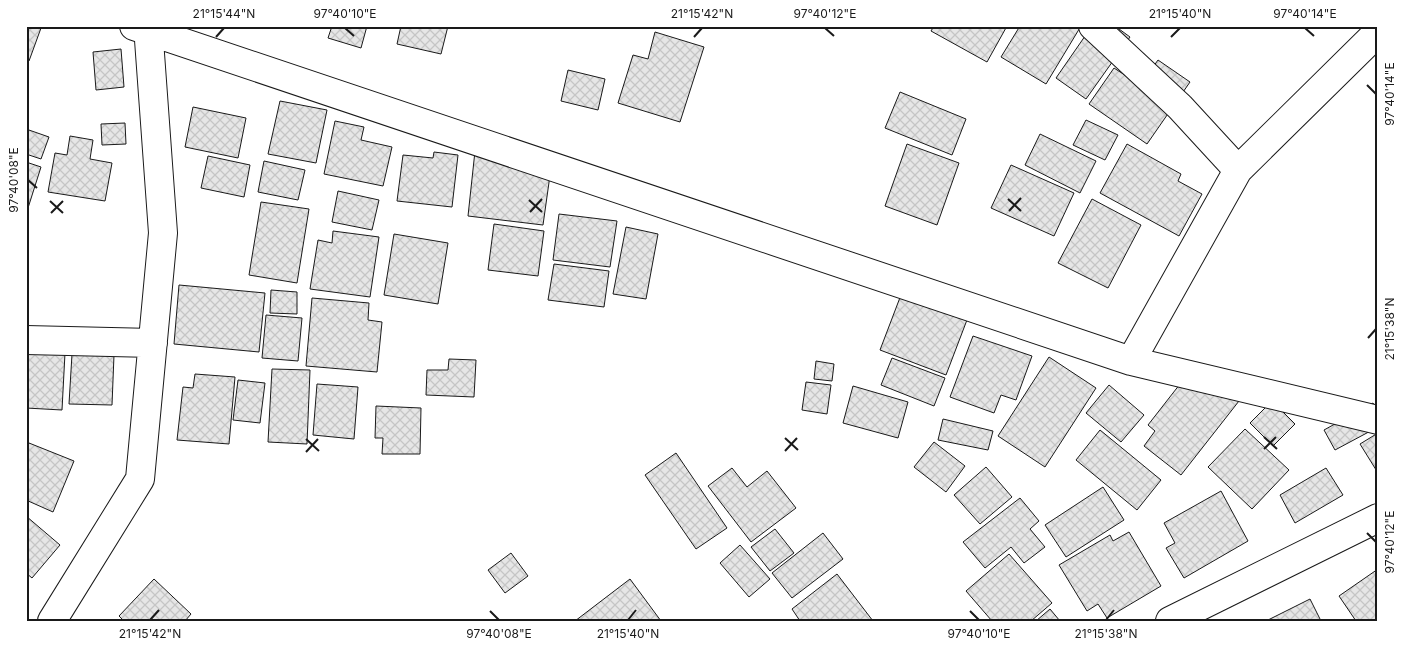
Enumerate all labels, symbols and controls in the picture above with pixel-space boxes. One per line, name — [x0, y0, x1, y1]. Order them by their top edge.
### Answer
text: 21°15'44"N — [193, 6, 255, 21]
text: 97°40'10"E — [313, 6, 377, 21]
text: 21°15'42"N — [671, 6, 733, 21]
text: 97°40'12"E — [794, 6, 856, 21]
text: 21°15'40"N — [1149, 6, 1211, 21]
text: 97°40'14"E — [1273, 6, 1337, 21]
text: 97°40'14"E — [1382, 62, 1397, 126]
text: 97°40'08"E — [6, 147, 21, 213]
text: 21°15'38"N — [1382, 298, 1397, 360]
text: 97°40'12"E — [1382, 511, 1397, 573]
text: 21°15'42"N — [119, 626, 181, 641]
text: 97°40'08"E — [466, 626, 532, 641]
text: 21°15'40"N — [597, 626, 659, 641]
text: 97°40'10"E — [947, 626, 1011, 641]
text: 21°15'38"N — [1075, 626, 1137, 641]

